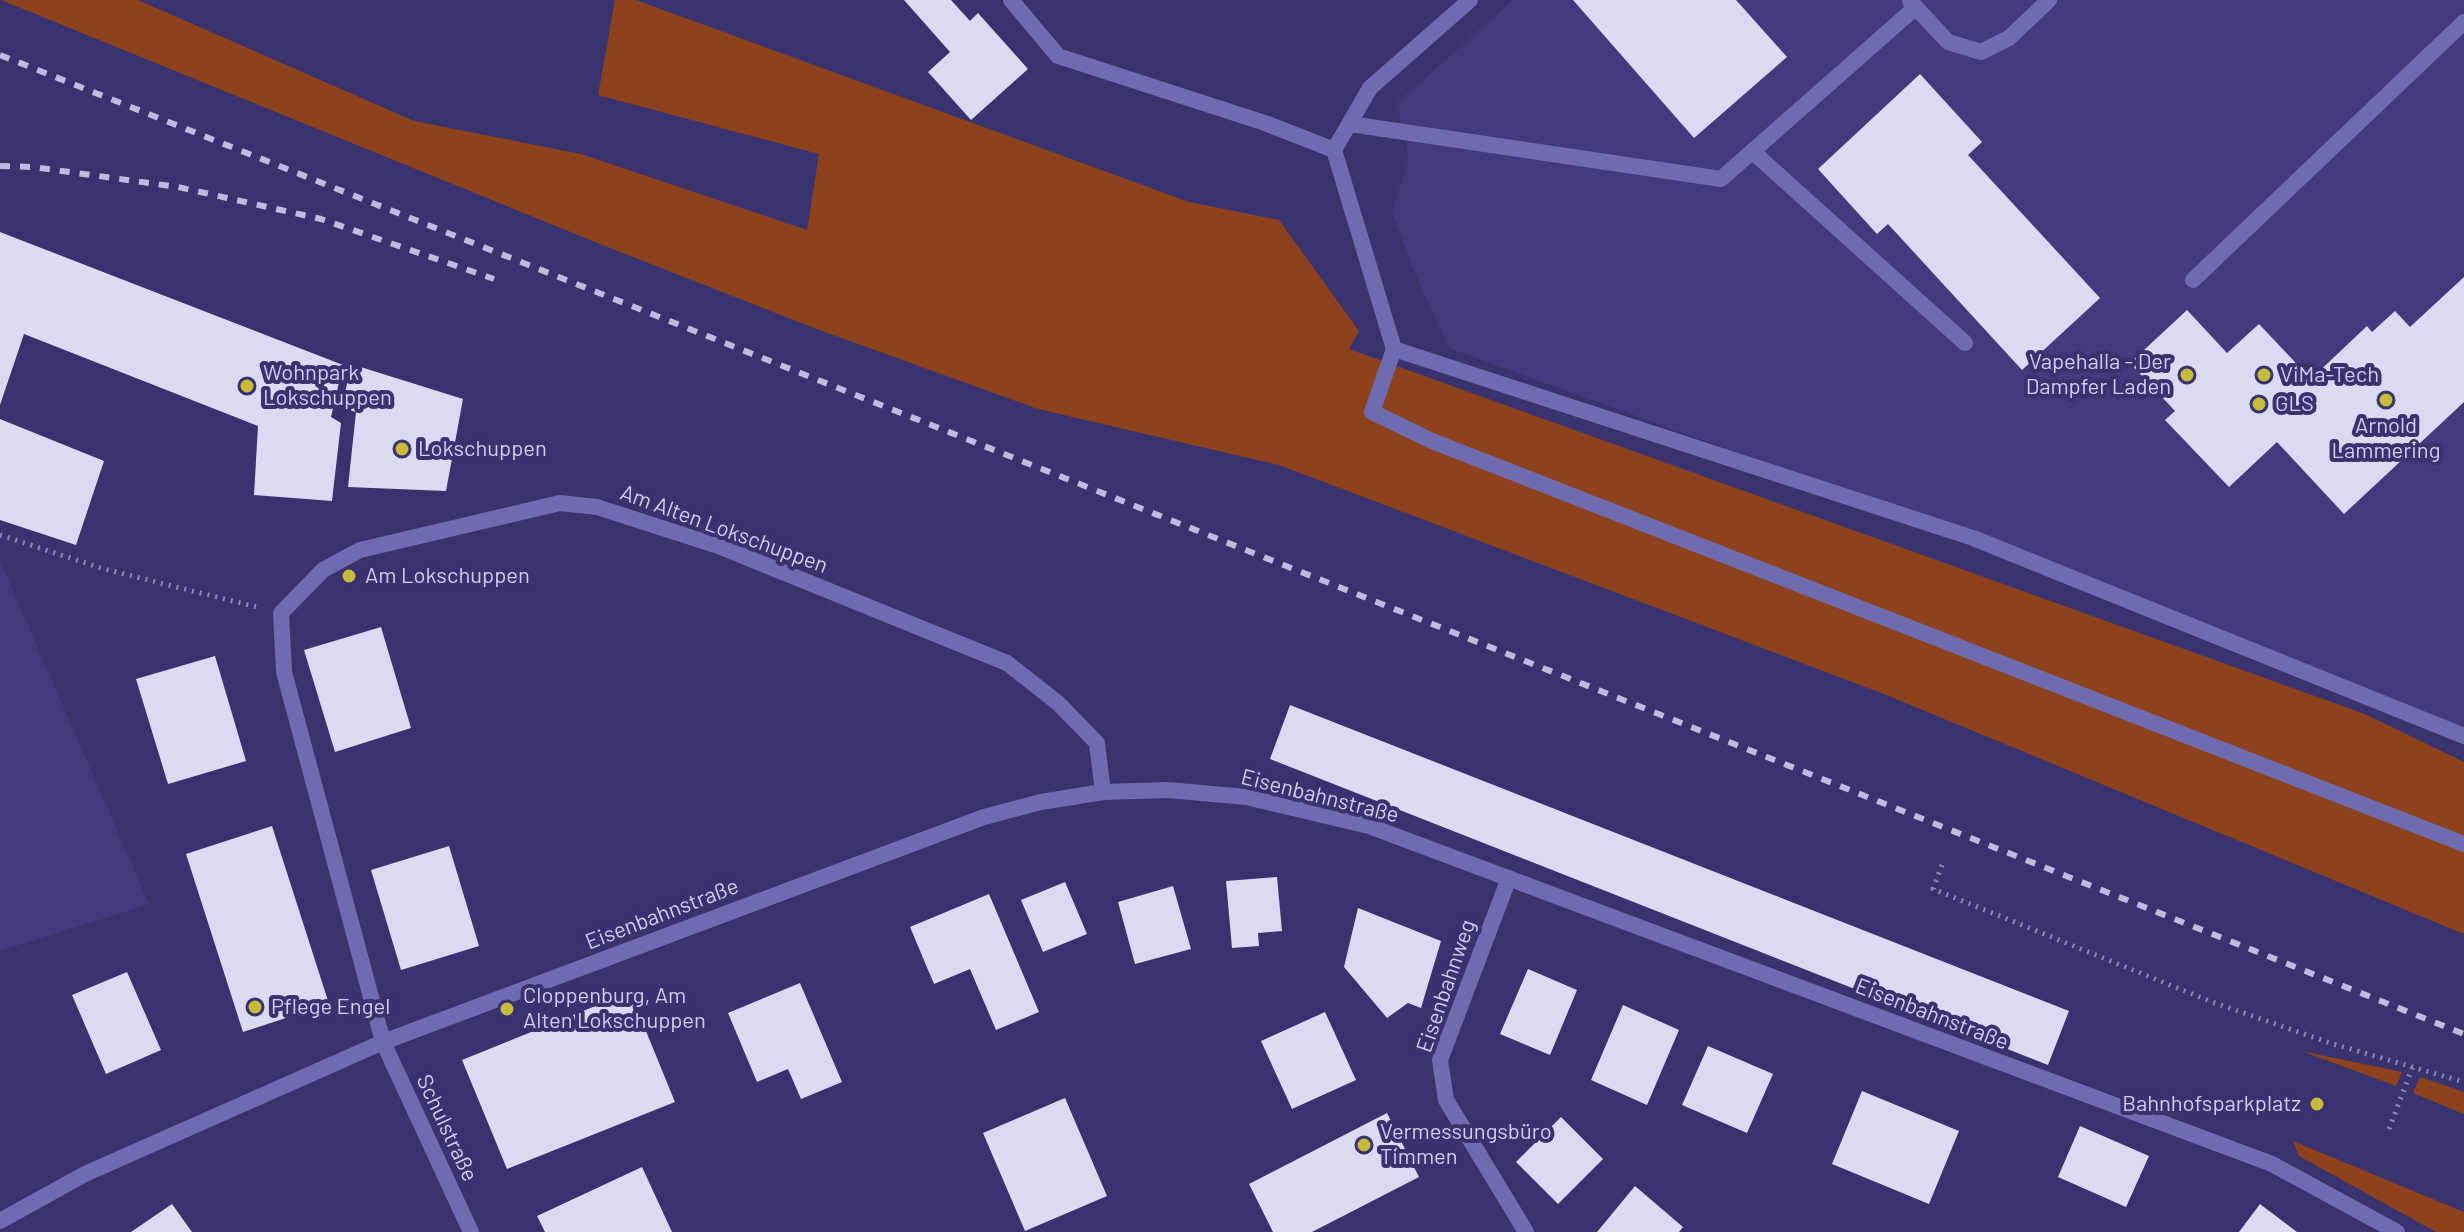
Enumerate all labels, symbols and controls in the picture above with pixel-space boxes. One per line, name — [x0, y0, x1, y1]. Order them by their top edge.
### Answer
place label: Vapehalla - Der Dampfer Laden — [2026, 349, 2171, 400]
place label: Wohnpark Lokschuppen — [263, 360, 392, 412]
place label: ViMa-Tech — [2280, 362, 2379, 388]
marker: Vapehalla - Der Dampfer Laden — [2178, 366, 2196, 384]
marker: ViMa-Tech — [2255, 366, 2273, 384]
marker: Wohnpark Lokschuppen — [238, 377, 256, 395]
place label: GLS — [2275, 391, 2314, 417]
marker: Arnold Lammering — [2377, 391, 2395, 409]
marker: GLS — [2250, 395, 2268, 413]
place label: Arnold Lammering — [2332, 413, 2440, 464]
place label: Lokschuppen — [418, 436, 547, 462]
marker: Lokschuppen — [393, 440, 411, 458]
street label: Am Alten Lokschuppen — [617, 479, 831, 579]
place label: Am Lokschuppen — [365, 563, 530, 589]
marker: Am Lokschuppen — [340, 567, 358, 585]
street label: Eisenbahnstraße — [1238, 764, 1402, 828]
street label: Eisenbahnstraße — [582, 873, 742, 955]
street label: Eisenbahnweg — [1411, 916, 1481, 1056]
street label: Eisenbahnstraße — [1852, 973, 2012, 1055]
place label: Cloppenburg, Am Alten Lokschuppen — [523, 983, 706, 1034]
place label: Pflege Engel — [271, 994, 390, 1020]
marker: Pflege Engel — [246, 998, 264, 1016]
marker: Cloppenburg, Am Alten Lokschuppen — [498, 1000, 516, 1018]
street label: Schulstraße — [411, 1070, 483, 1186]
place label: Bahnhofsparkplatz — [2122, 1091, 2301, 1117]
marker: Bahnhofsparkplatz — [2308, 1095, 2326, 1113]
place label: Vermessungsbüro Timmen — [1380, 1119, 1552, 1170]
marker: Vermessungsbüro Timmen — [1355, 1136, 1373, 1154]

